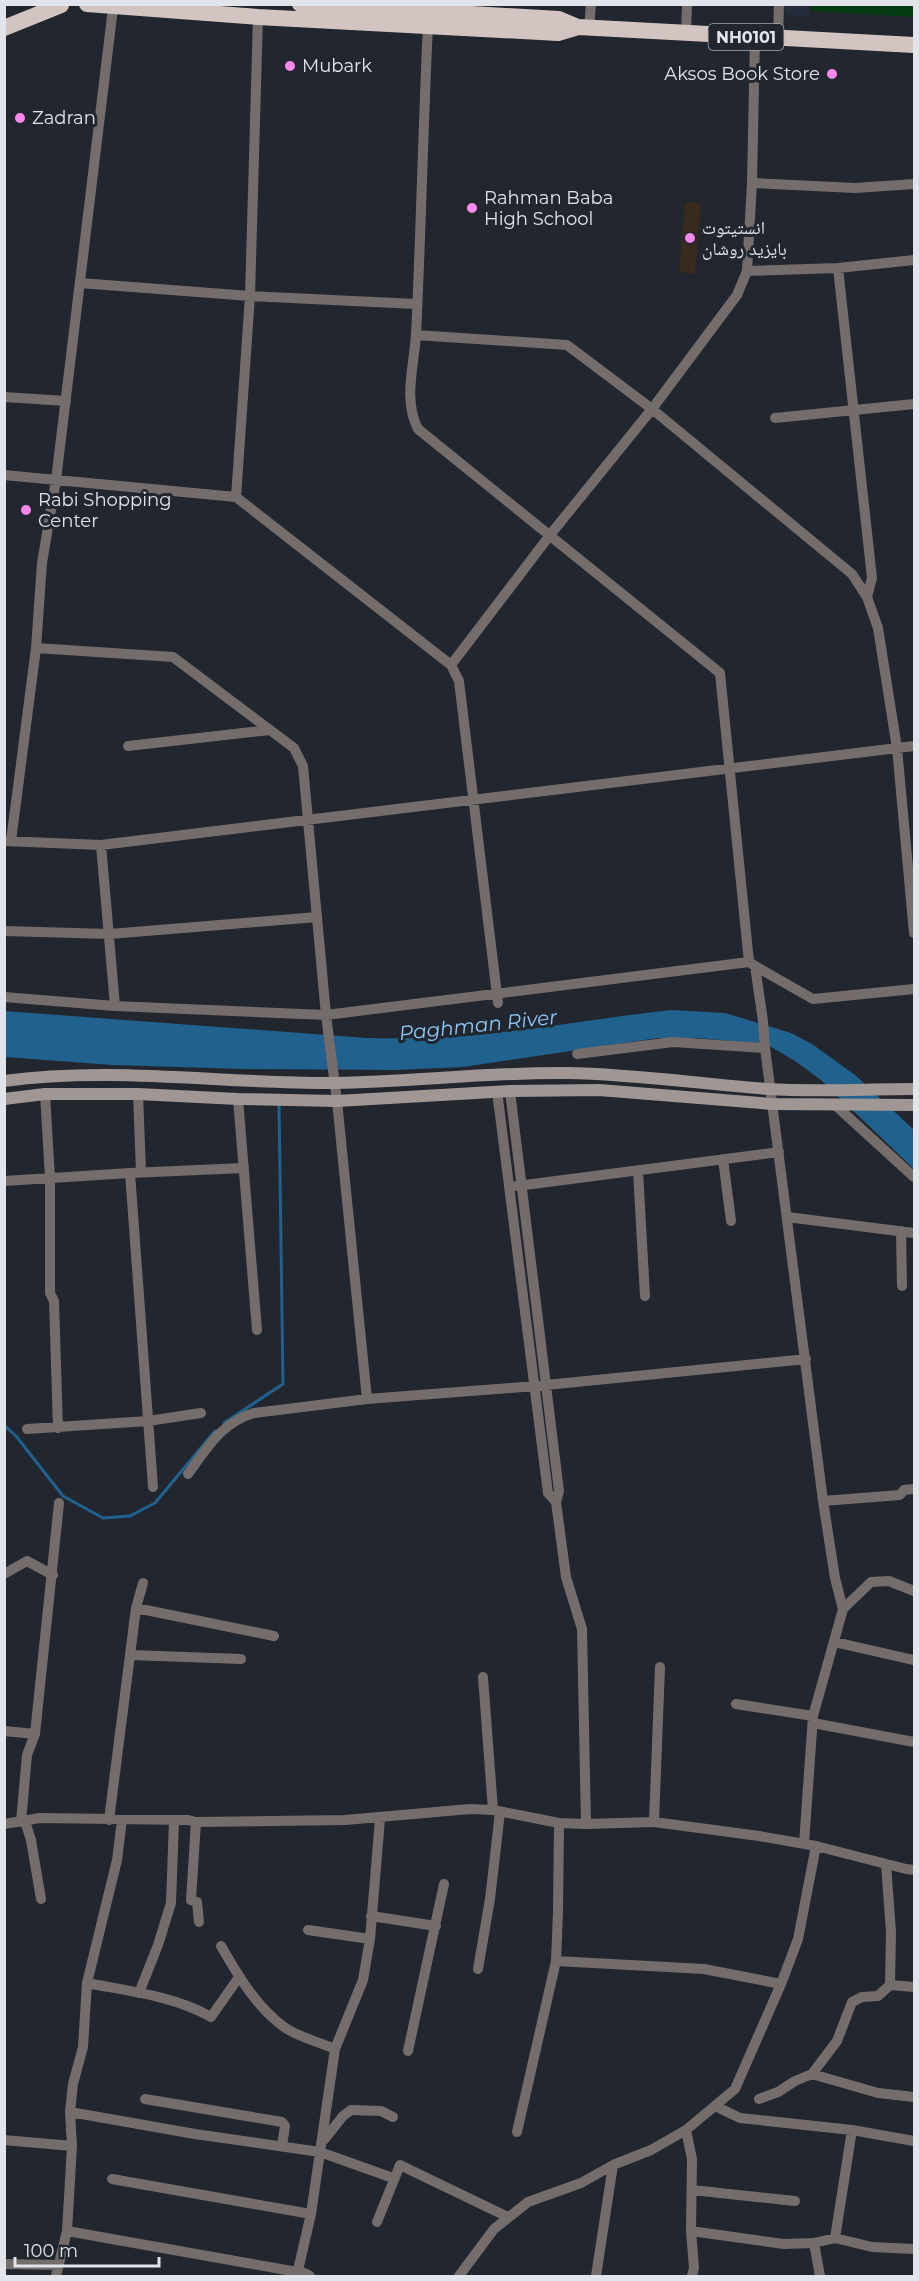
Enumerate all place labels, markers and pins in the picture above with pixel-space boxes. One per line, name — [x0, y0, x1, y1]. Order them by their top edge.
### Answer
place label: Mubark — [302, 55, 372, 77]
marker: Mubark — [283, 59, 297, 73]
place label: Aksos Book Store — [664, 63, 820, 85]
marker: Aksos Book Store — [825, 67, 839, 81]
place label: Zadran — [32, 107, 96, 129]
marker: Zadran — [13, 111, 27, 125]
place label: Rahman Baba High School — [484, 187, 613, 230]
marker: Rahman Baba High School — [465, 201, 479, 215]
place label: انستیتوت بایزید روشان — [702, 217, 787, 260]
marker: انستیتوت بایزید روشان — [683, 231, 697, 245]
place label: Rabi Shopping Center — [38, 489, 172, 532]
marker: Rabi Shopping Center — [19, 503, 33, 517]

